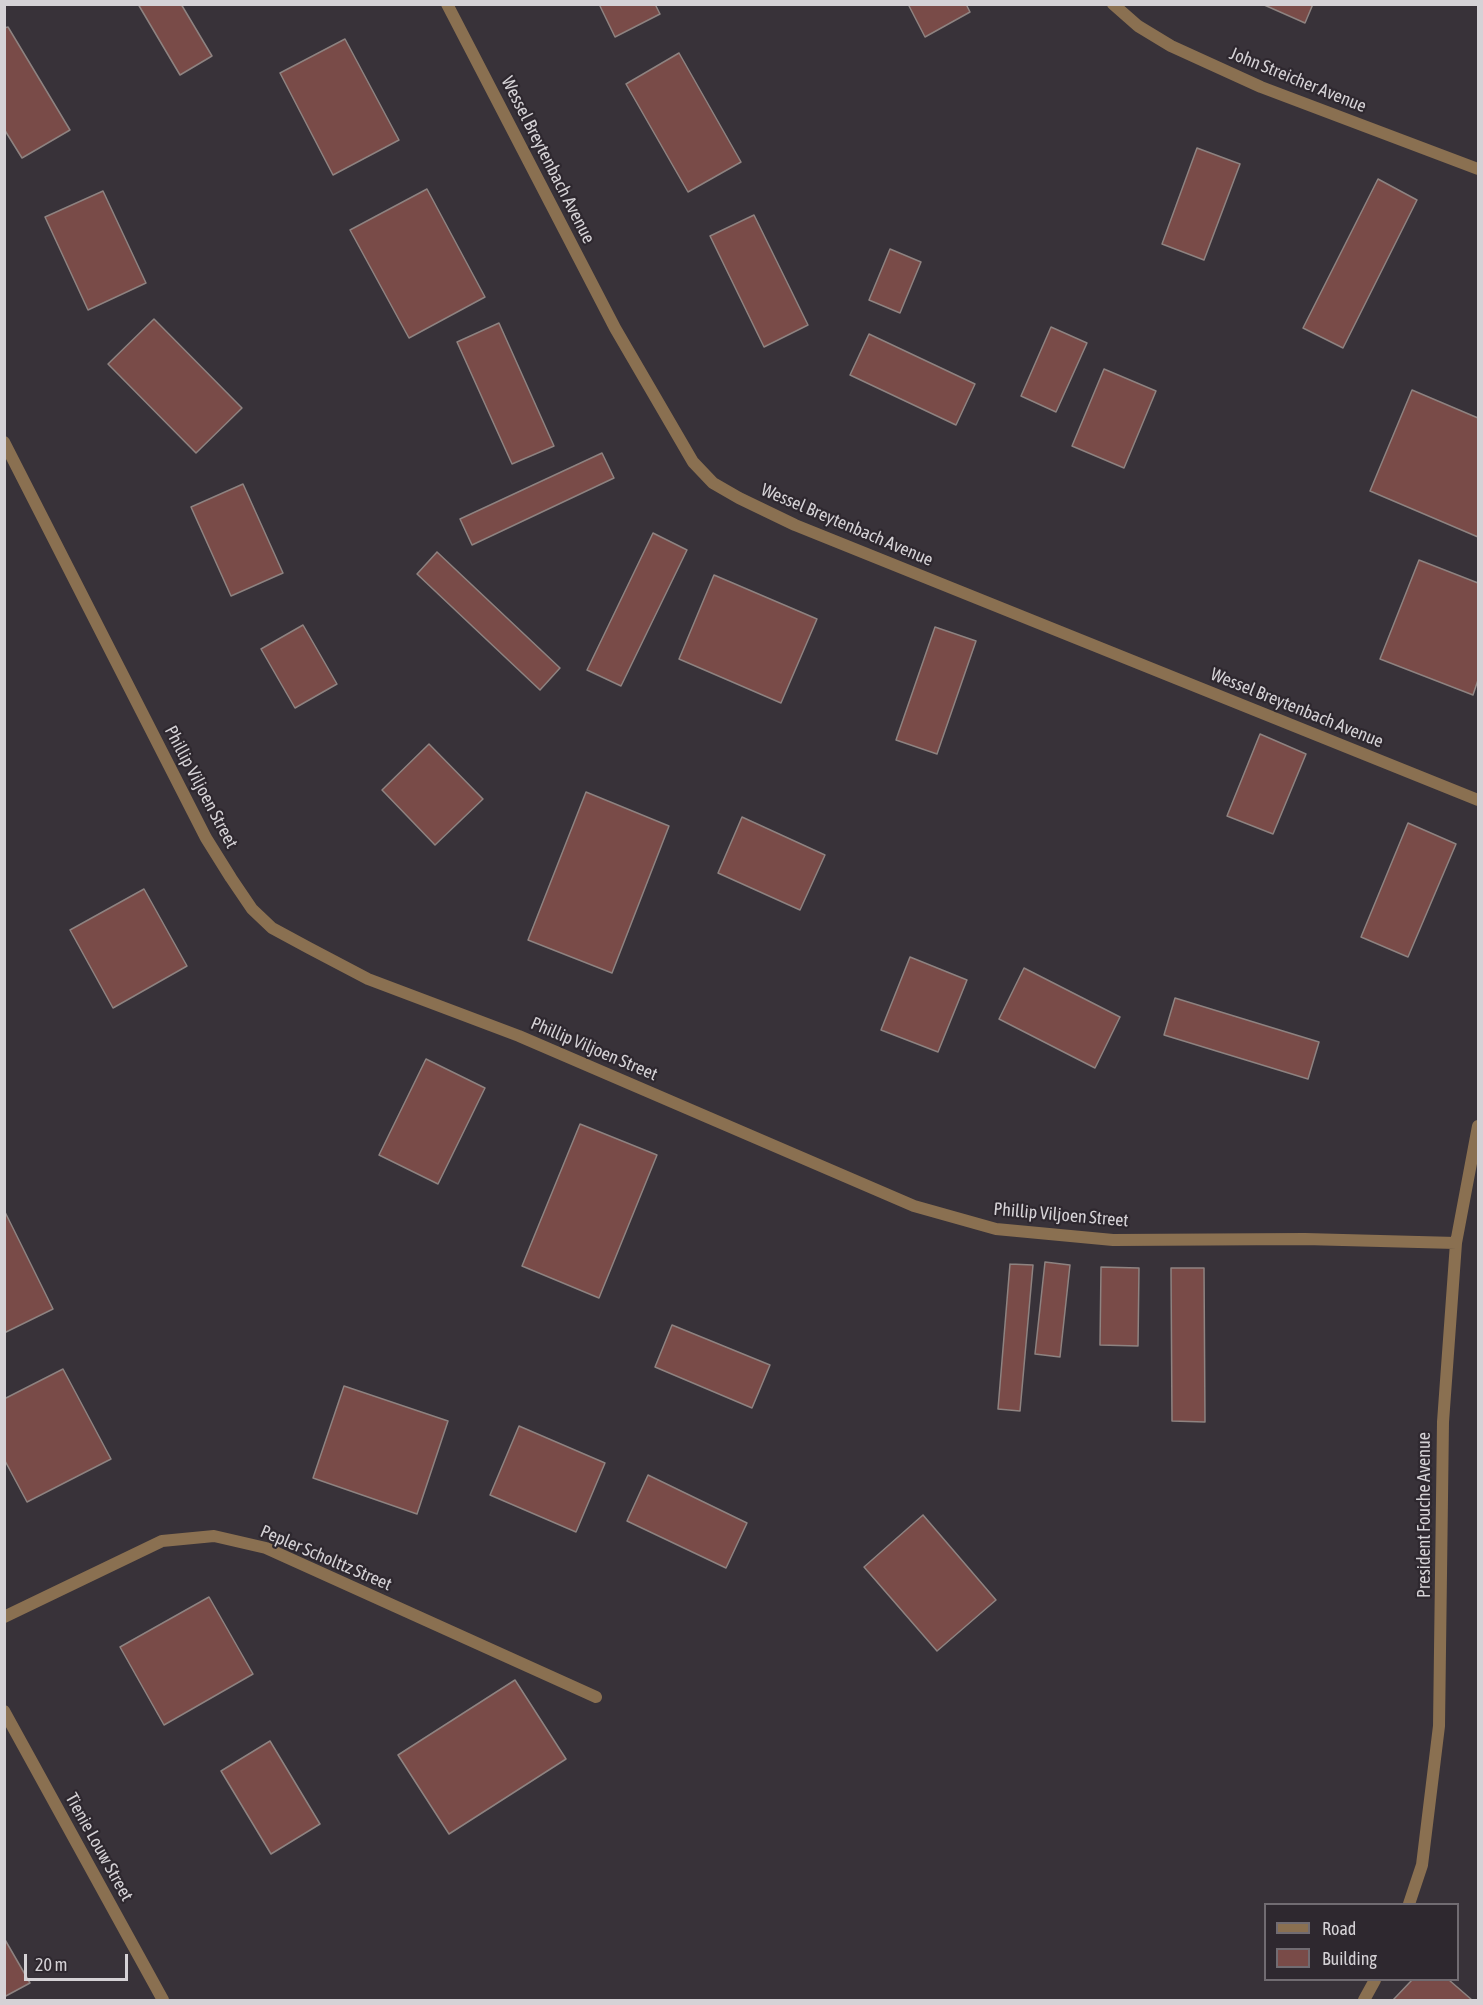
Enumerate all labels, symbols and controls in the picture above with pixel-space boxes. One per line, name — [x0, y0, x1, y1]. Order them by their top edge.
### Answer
street label: John Streicher Avenue — [1226, 43, 1370, 117]
street label: Wessel Breytenbach Avenue — [496, 73, 600, 247]
street label: Wessel Breytenbach Avenue — [758, 479, 936, 571]
street label: Wessel Breytenbach Avenue — [1207, 663, 1387, 753]
street label: Phillip Viljoen Street — [160, 722, 242, 852]
street label: Phillip Viljoen Street — [527, 1013, 661, 1085]
street label: Phillip Viljoen Street — [993, 1198, 1129, 1232]
street label: President Fouche Avenue — [1413, 1432, 1435, 1598]
street label: Pepler Scholttz Street — [257, 1521, 395, 1595]
street label: Tienie Louw Street — [60, 1789, 138, 1905]
legend — [1264, 1903, 1459, 1981]
text: Road — [1322, 1918, 1356, 1939]
scale bar — [27, 1942, 130, 1980]
text: Building — [1322, 1948, 1377, 1969]
text: 20 m — [35, 1954, 67, 1975]

